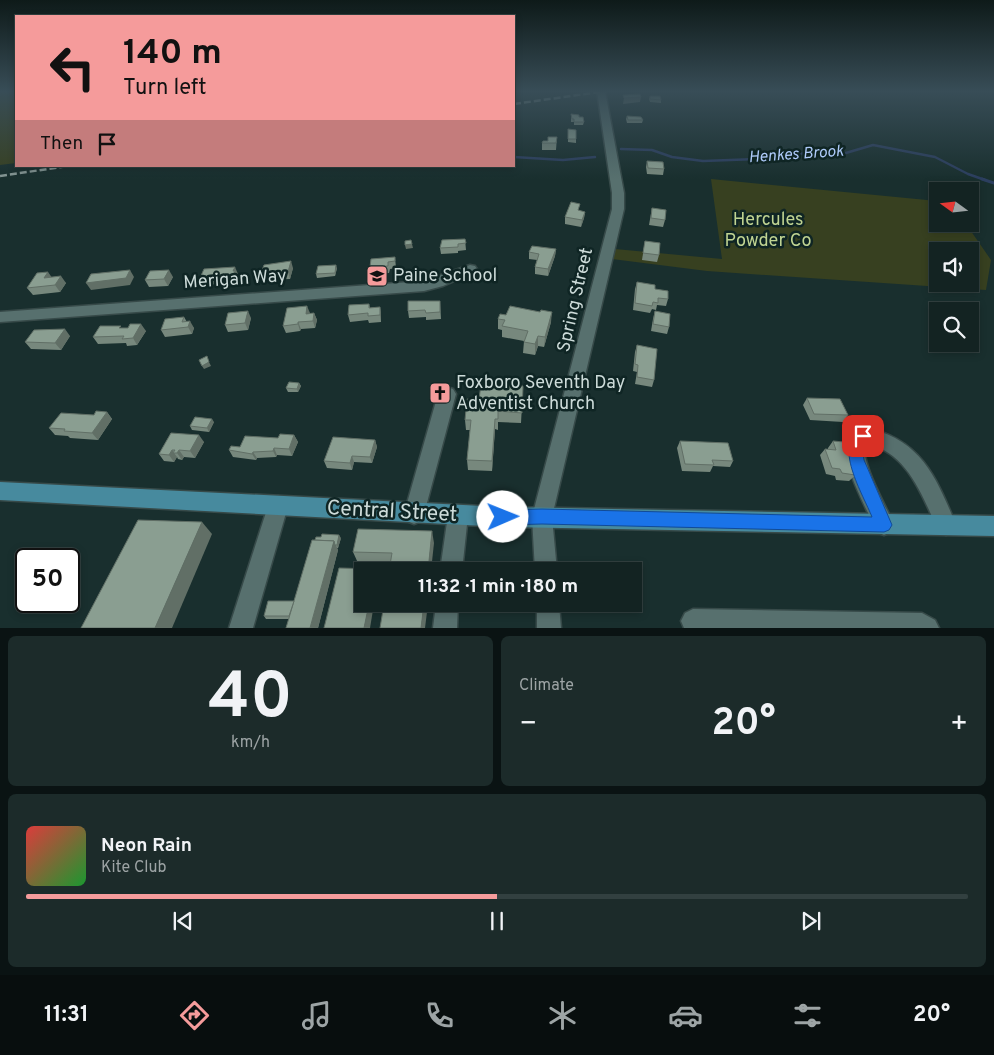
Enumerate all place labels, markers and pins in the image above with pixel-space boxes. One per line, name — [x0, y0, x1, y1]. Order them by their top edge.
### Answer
school or university icon: Paine School — [365, 264, 389, 288]
place label: Paine School — [393, 265, 497, 288]
place label: Foxboro Seventh Day Adventist Church — [456, 372, 625, 416]
church icon: Foxboro Seventh Day Adventist Church — [428, 381, 452, 405]
pin — [842, 415, 884, 457]

